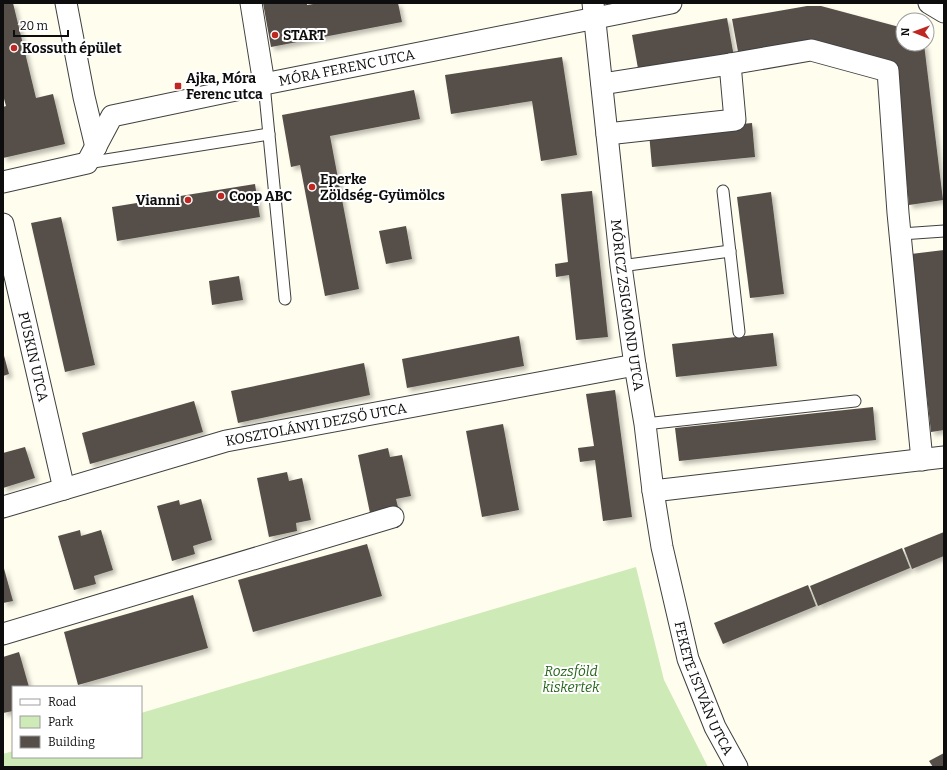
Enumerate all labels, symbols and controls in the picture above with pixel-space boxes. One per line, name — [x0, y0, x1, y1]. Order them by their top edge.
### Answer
scale bar — [14, 12, 68, 38]
north arrow — [895, 12, 935, 52]
text: 20 m — [20, 19, 49, 33]
place label: START — [283, 27, 326, 44]
text: N — [899, 27, 912, 36]
marker: START — [270, 30, 280, 40]
place label: Kossuth épület — [22, 40, 122, 57]
marker: Kossuth épület — [9, 43, 19, 53]
street label: MÓRA FERENC UTCA — [277, 46, 416, 89]
place label: Ajka, Móra Ferenc utca — [186, 70, 263, 103]
marker: Ajka, Móra Ferenc utca — [173, 81, 183, 91]
place label: Eperke Zöldség-Gyümölcs — [320, 171, 445, 204]
marker: Eperke Zöldség-Gyümölcs — [307, 182, 317, 192]
place label: Coop ABC — [229, 188, 292, 205]
marker: Coop ABC — [216, 191, 226, 201]
place label: Vianni — [136, 192, 181, 209]
marker: Vianni — [183, 195, 193, 205]
street label: MÓRICZ ZSIGMOND UTCA — [608, 218, 648, 392]
street label: PUSKIN UTCA — [15, 310, 52, 403]
street label: KOSZTOLÁNYI DEZSŐ UTCA — [224, 399, 408, 449]
street label: FEKETE ISTVÁN UTCA — [671, 619, 737, 758]
park label: Rozsföld kiskertek — [542, 663, 600, 696]
legend — [12, 686, 142, 758]
text: Road — [48, 695, 76, 709]
text: Park — [48, 715, 74, 729]
text: Building — [48, 735, 95, 749]

